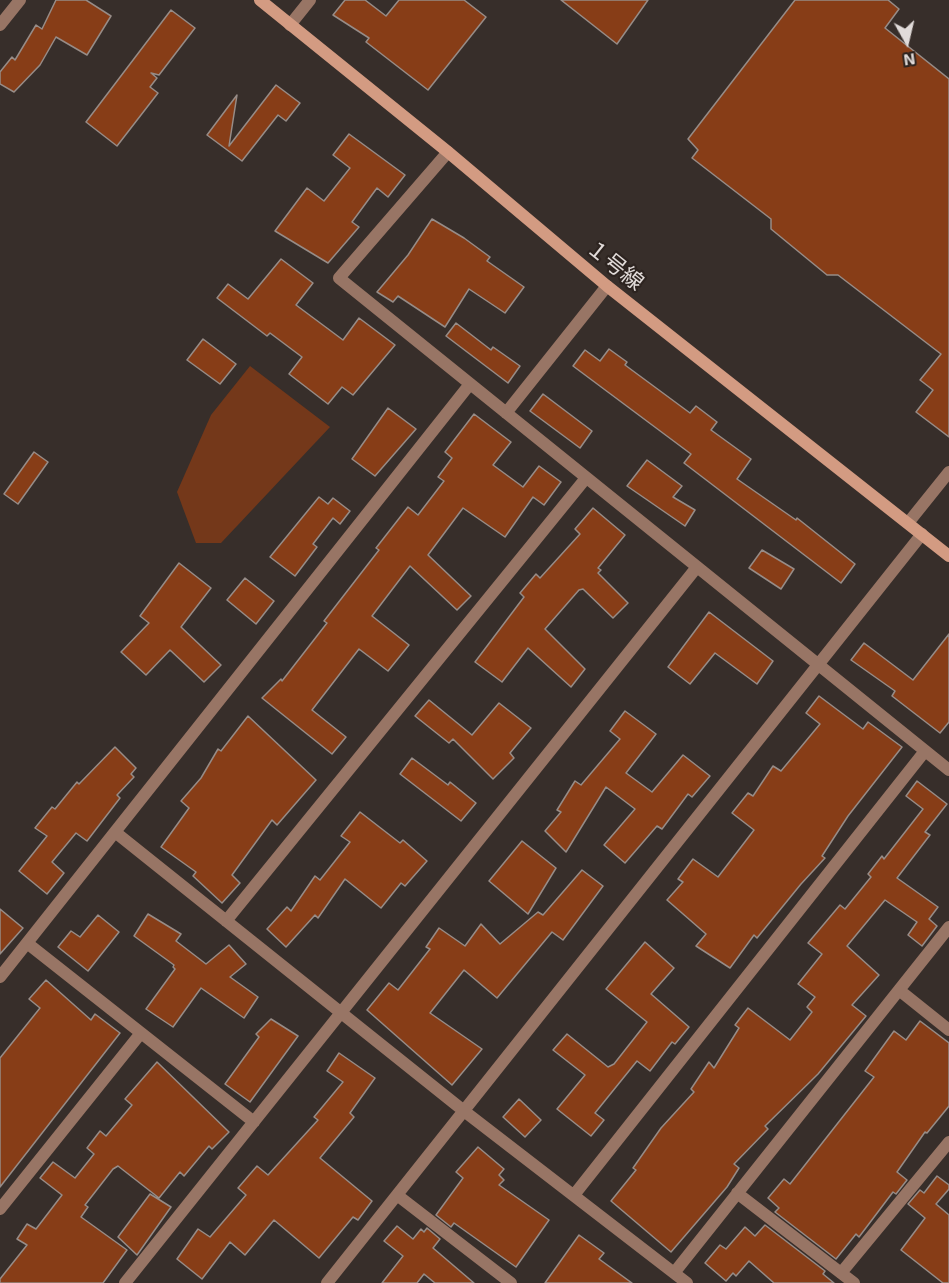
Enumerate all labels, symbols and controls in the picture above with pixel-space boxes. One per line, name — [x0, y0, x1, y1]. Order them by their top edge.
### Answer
north arrow — [877, 12, 937, 72]
text: N — [903, 50, 917, 71]
street label: １号線 — [581, 234, 649, 296]

